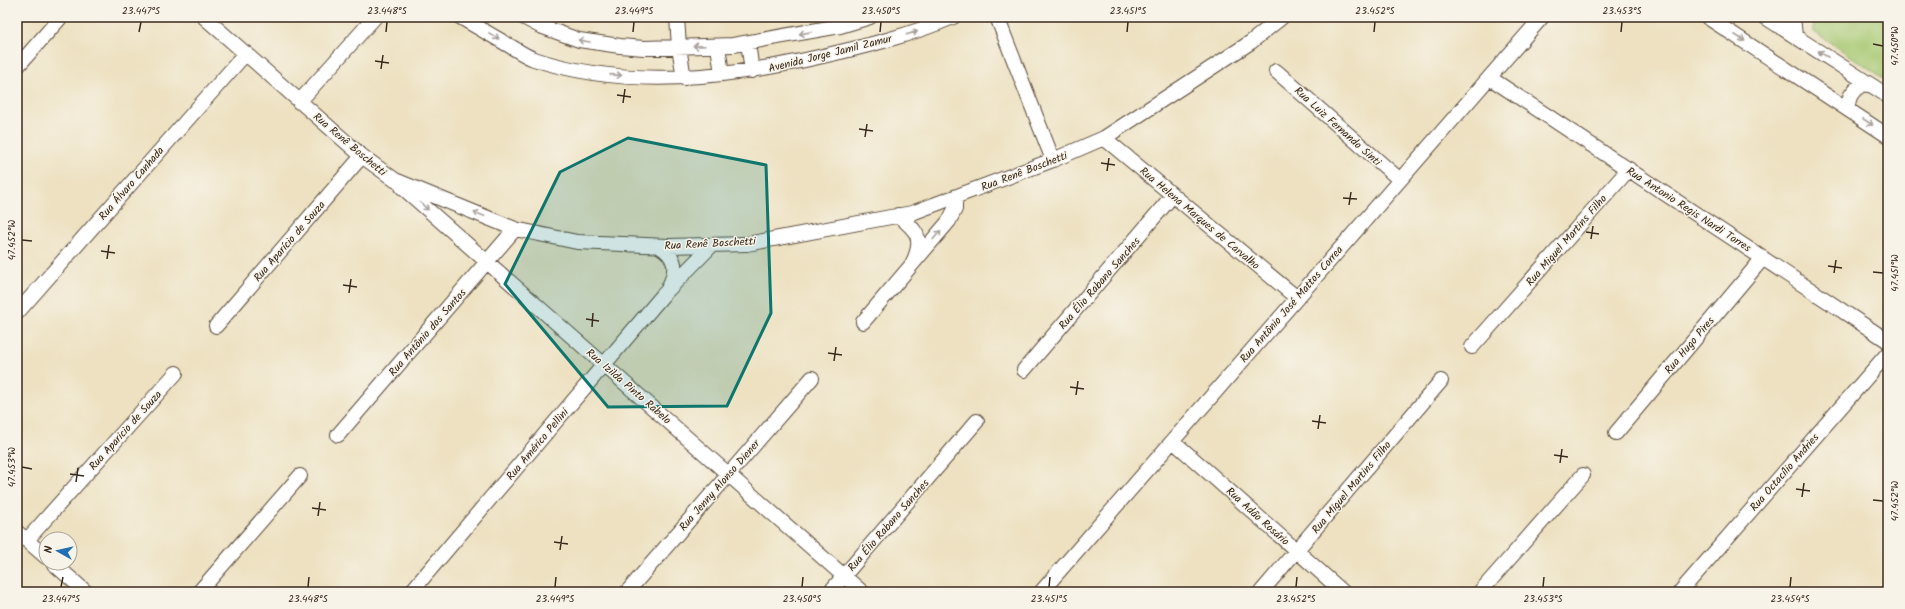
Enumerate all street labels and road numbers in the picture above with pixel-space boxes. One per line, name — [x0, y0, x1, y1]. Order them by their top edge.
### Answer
street label: Avenida Jorge Jamil Zamur — [767, 30, 895, 78]
street label: Rua Luiz Fernando Sinti — [1290, 83, 1385, 171]
street label: Rua Renê Boschetti — [309, 109, 390, 181]
street label: Rua Álvaro Canhada — [95, 143, 169, 225]
street label: Rua Renê Boschetti — [979, 147, 1071, 197]
street label: Rua Helena Marques de Carvalho — [1135, 163, 1263, 275]
street label: Rua Antonio Regis Nardi Torres — [1622, 163, 1755, 257]
street label: Rua Miguel Martins Filho — [1522, 191, 1612, 290]
street label: Rua Aparício de Souza — [249, 197, 330, 286]
street label: Rua Renê Boschetti — [664, 233, 756, 255]
street label: Rua Élio Rabano Sanches — [1054, 233, 1145, 334]
street label: Rua Antônio José Mattos Correa — [1236, 242, 1348, 367]
street label: Rua Antônio dos Santos — [384, 285, 471, 381]
street label: Rua Hugo Pires — [1660, 313, 1719, 378]
street label: Rua Izilda Pinto Rabelo — [582, 345, 675, 429]
street label: Rua Aparicio de Souza — [85, 387, 167, 475]
street label: Rua Américo Pellini — [502, 404, 574, 485]
street label: Rua Octacílio Andries — [1746, 429, 1824, 516]
street label: Rua Jenny Alonso Diener — [675, 435, 766, 535]
street label: Rua Miguel Martins Filho — [1307, 437, 1396, 538]
street label: Rua Élio Rabano Sanches — [843, 475, 934, 576]
street label: Rua Adão Rosário — [1221, 483, 1293, 550]

